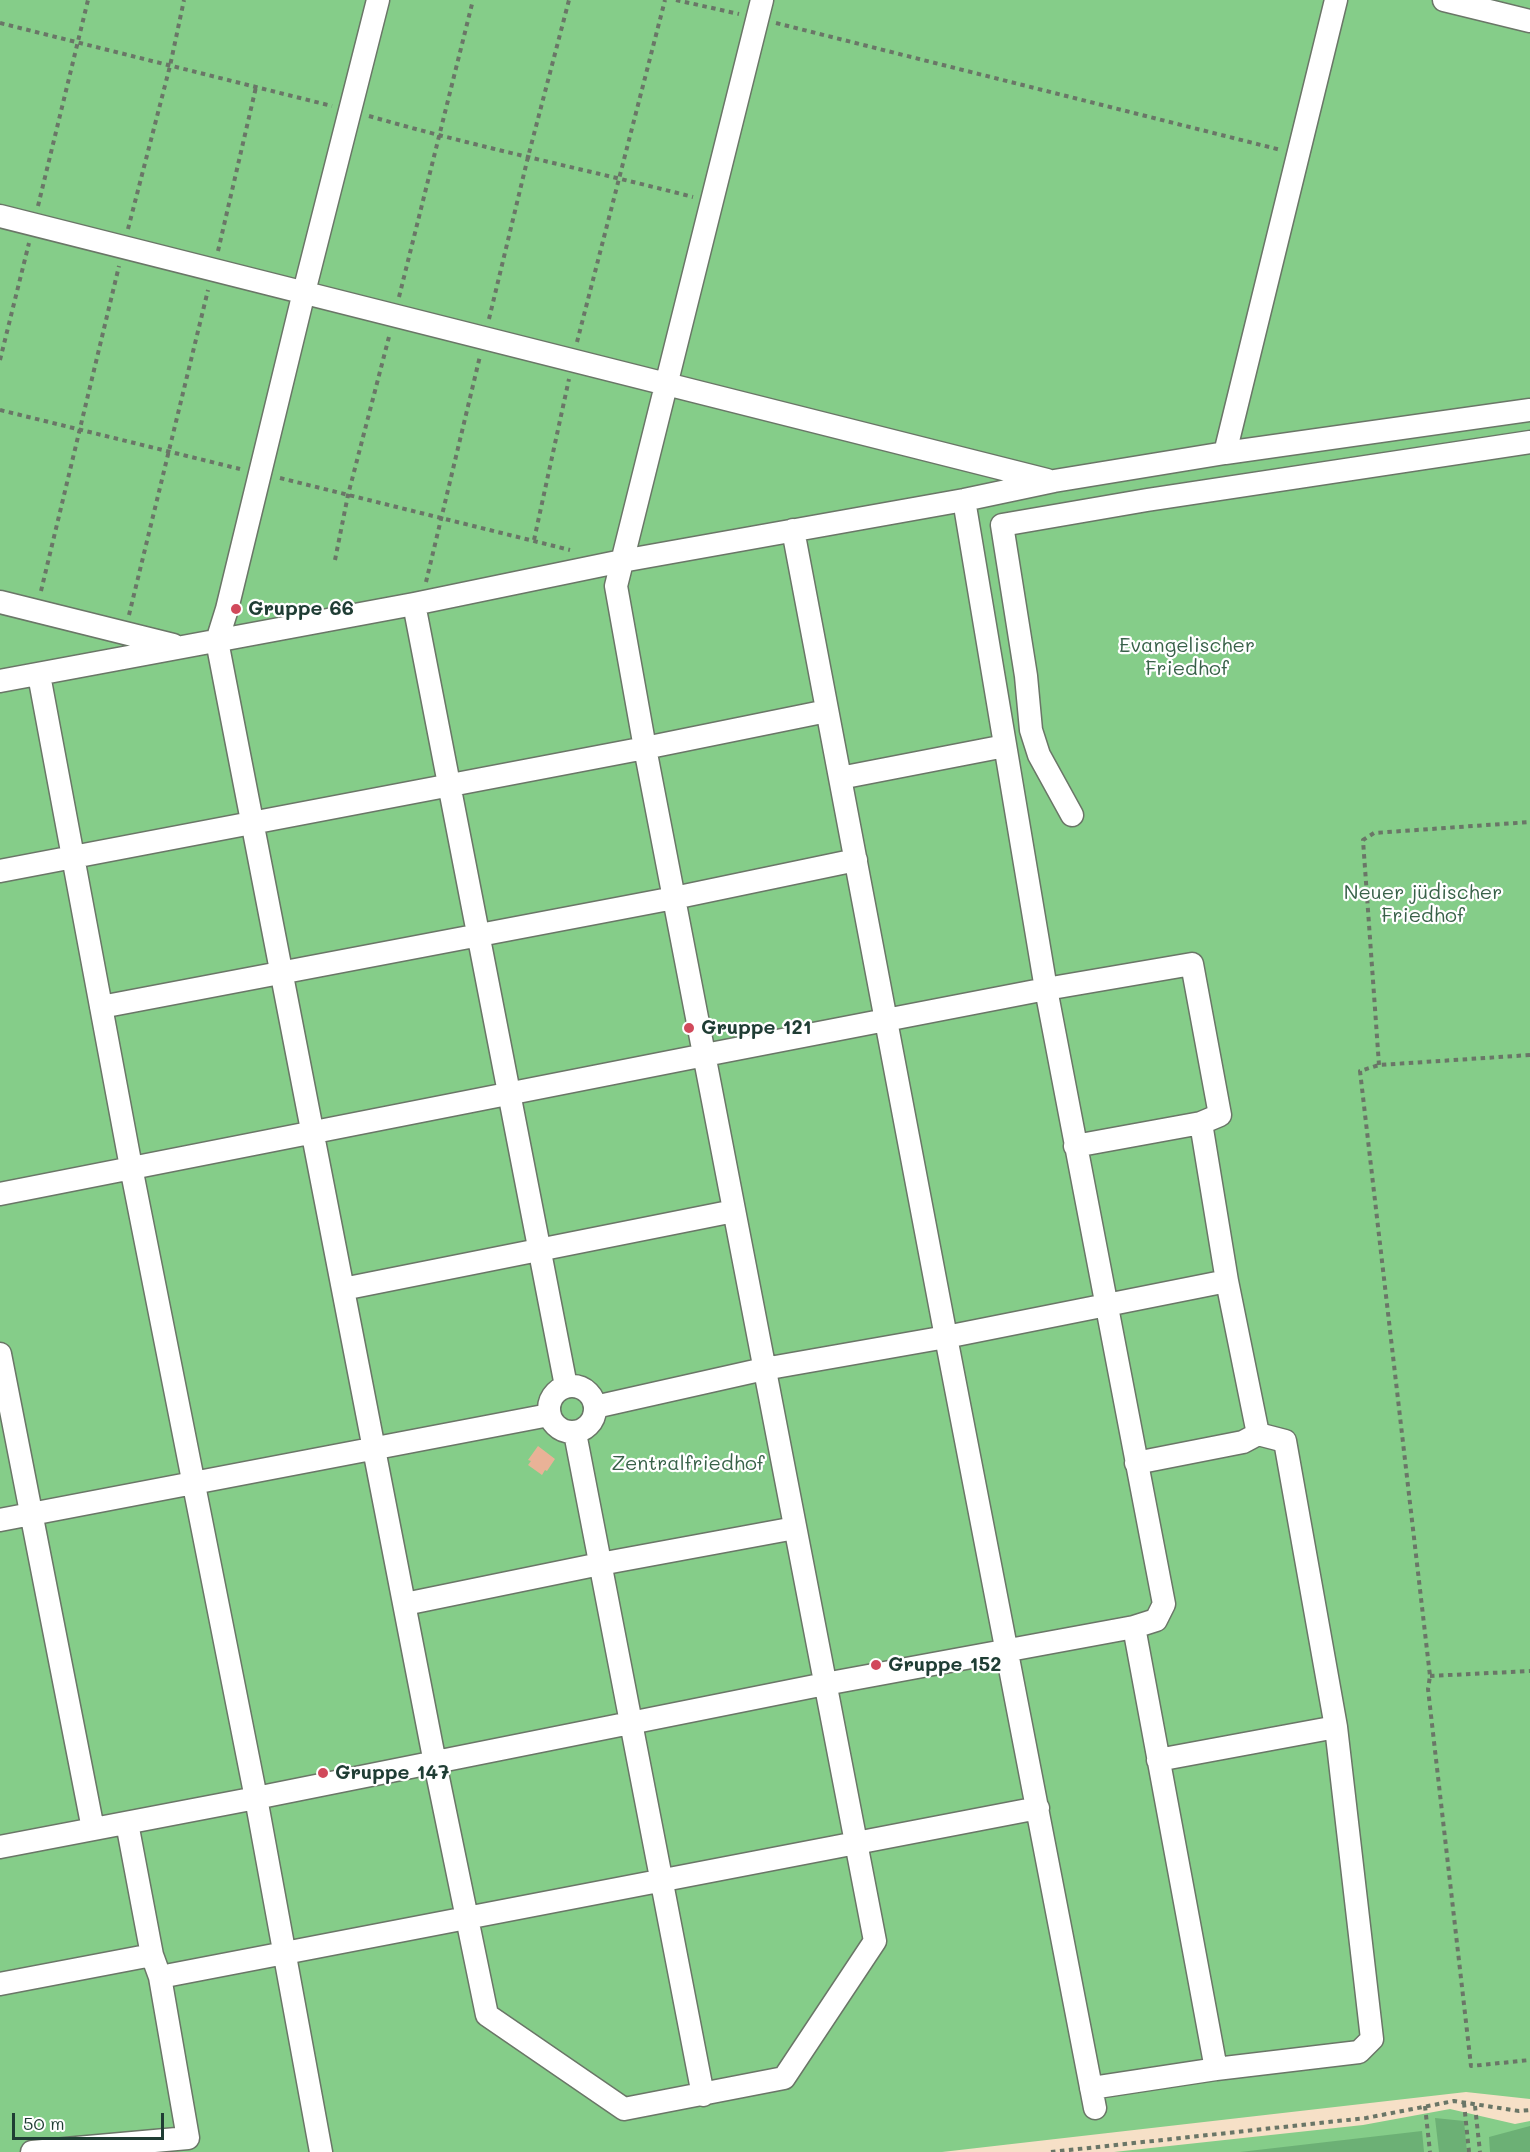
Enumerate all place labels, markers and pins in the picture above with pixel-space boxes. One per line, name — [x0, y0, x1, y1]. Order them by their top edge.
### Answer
place label: Gruppe 66 — [248, 597, 354, 621]
marker: Gruppe 66 — [229, 602, 243, 616]
place label: Gruppe 121 — [701, 1016, 811, 1040]
marker: Gruppe 121 — [682, 1021, 696, 1035]
place label: Gruppe 152 — [888, 1653, 1001, 1677]
marker: Gruppe 152 — [869, 1658, 883, 1672]
place label: Gruppe 147 — [335, 1761, 449, 1785]
marker: Gruppe 147 — [316, 1766, 330, 1780]

